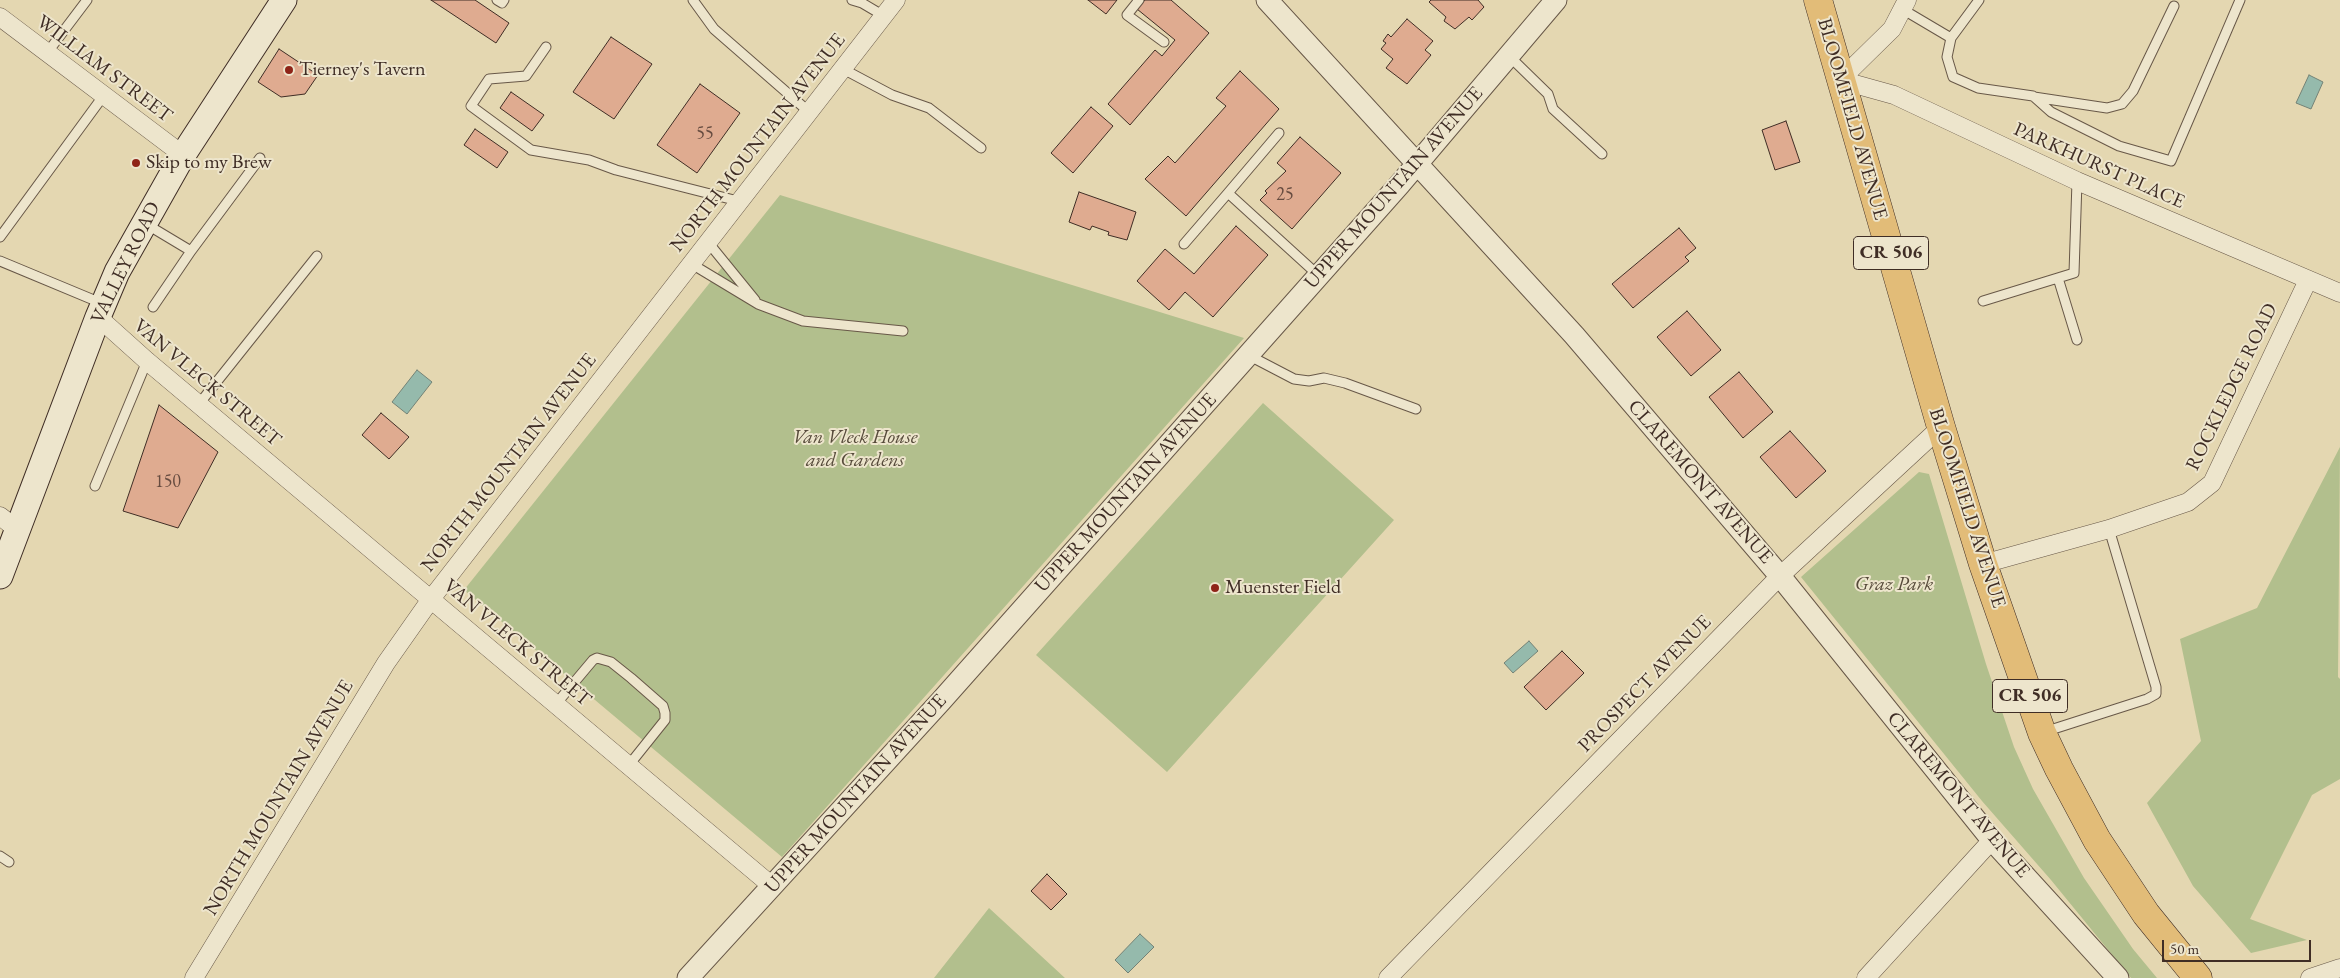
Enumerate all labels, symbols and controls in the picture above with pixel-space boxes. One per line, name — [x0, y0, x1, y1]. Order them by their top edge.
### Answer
street label: WILLIAM STREET — [31, 10, 177, 128]
street label: BLOOMFIELD AVENUE — [1812, 15, 1892, 223]
street label: NORTH MOUNTAIN AVENUE — [665, 29, 851, 257]
place label: Tierney's Tavern — [299, 58, 426, 82]
marker: Tierney's Tavern — [283, 64, 295, 76]
street label: UPPER MOUNTAIN AVENUE — [1300, 82, 1488, 294]
street label: PARKHURST PLACE — [2010, 118, 2188, 214]
house number: 55 — [696, 123, 714, 145]
place label: Skip to my Brew — [146, 151, 272, 175]
marker: Skip to my Brew — [130, 157, 142, 169]
house number: 25 — [1276, 184, 1294, 206]
street label: VALLEY ROAD — [86, 198, 166, 328]
road number: CR 506 — [1854, 237, 1928, 270]
street label: ROCKLEDGE ROAD — [2181, 299, 2283, 475]
street label: VAN VLECK STREET — [128, 314, 286, 452]
street label: NORTH MOUNTAIN AVENUE — [416, 349, 602, 577]
street label: UPPER MOUNTAIN AVENUE — [1030, 388, 1222, 598]
street label: CLAREMONT AVENUE — [1622, 395, 1778, 569]
street label: BLOOMFIELD AVENUE — [1923, 405, 2011, 611]
park label: Van Vleck House and Gardens — [792, 426, 918, 473]
house number: 150 — [155, 471, 181, 493]
park label: Graz Park — [1855, 573, 1933, 597]
street label: VAN VLECK STREET — [438, 574, 596, 712]
place label: Muenster Field — [1225, 576, 1341, 600]
marker: Muenster Field — [1209, 582, 1221, 594]
street label: PROSPECT AVENUE — [1573, 610, 1717, 758]
street label: NORTH MOUNTAIN AVENUE — [199, 676, 359, 920]
road number: CR 506 — [1992, 679, 2068, 712]
street label: UPPER MOUNTAIN AVENUE — [760, 689, 952, 899]
street label: CLAREMONT AVENUE — [1882, 707, 2034, 883]
scale bar — [2165, 930, 2314, 962]
text: 50 m — [2170, 939, 2199, 958]

